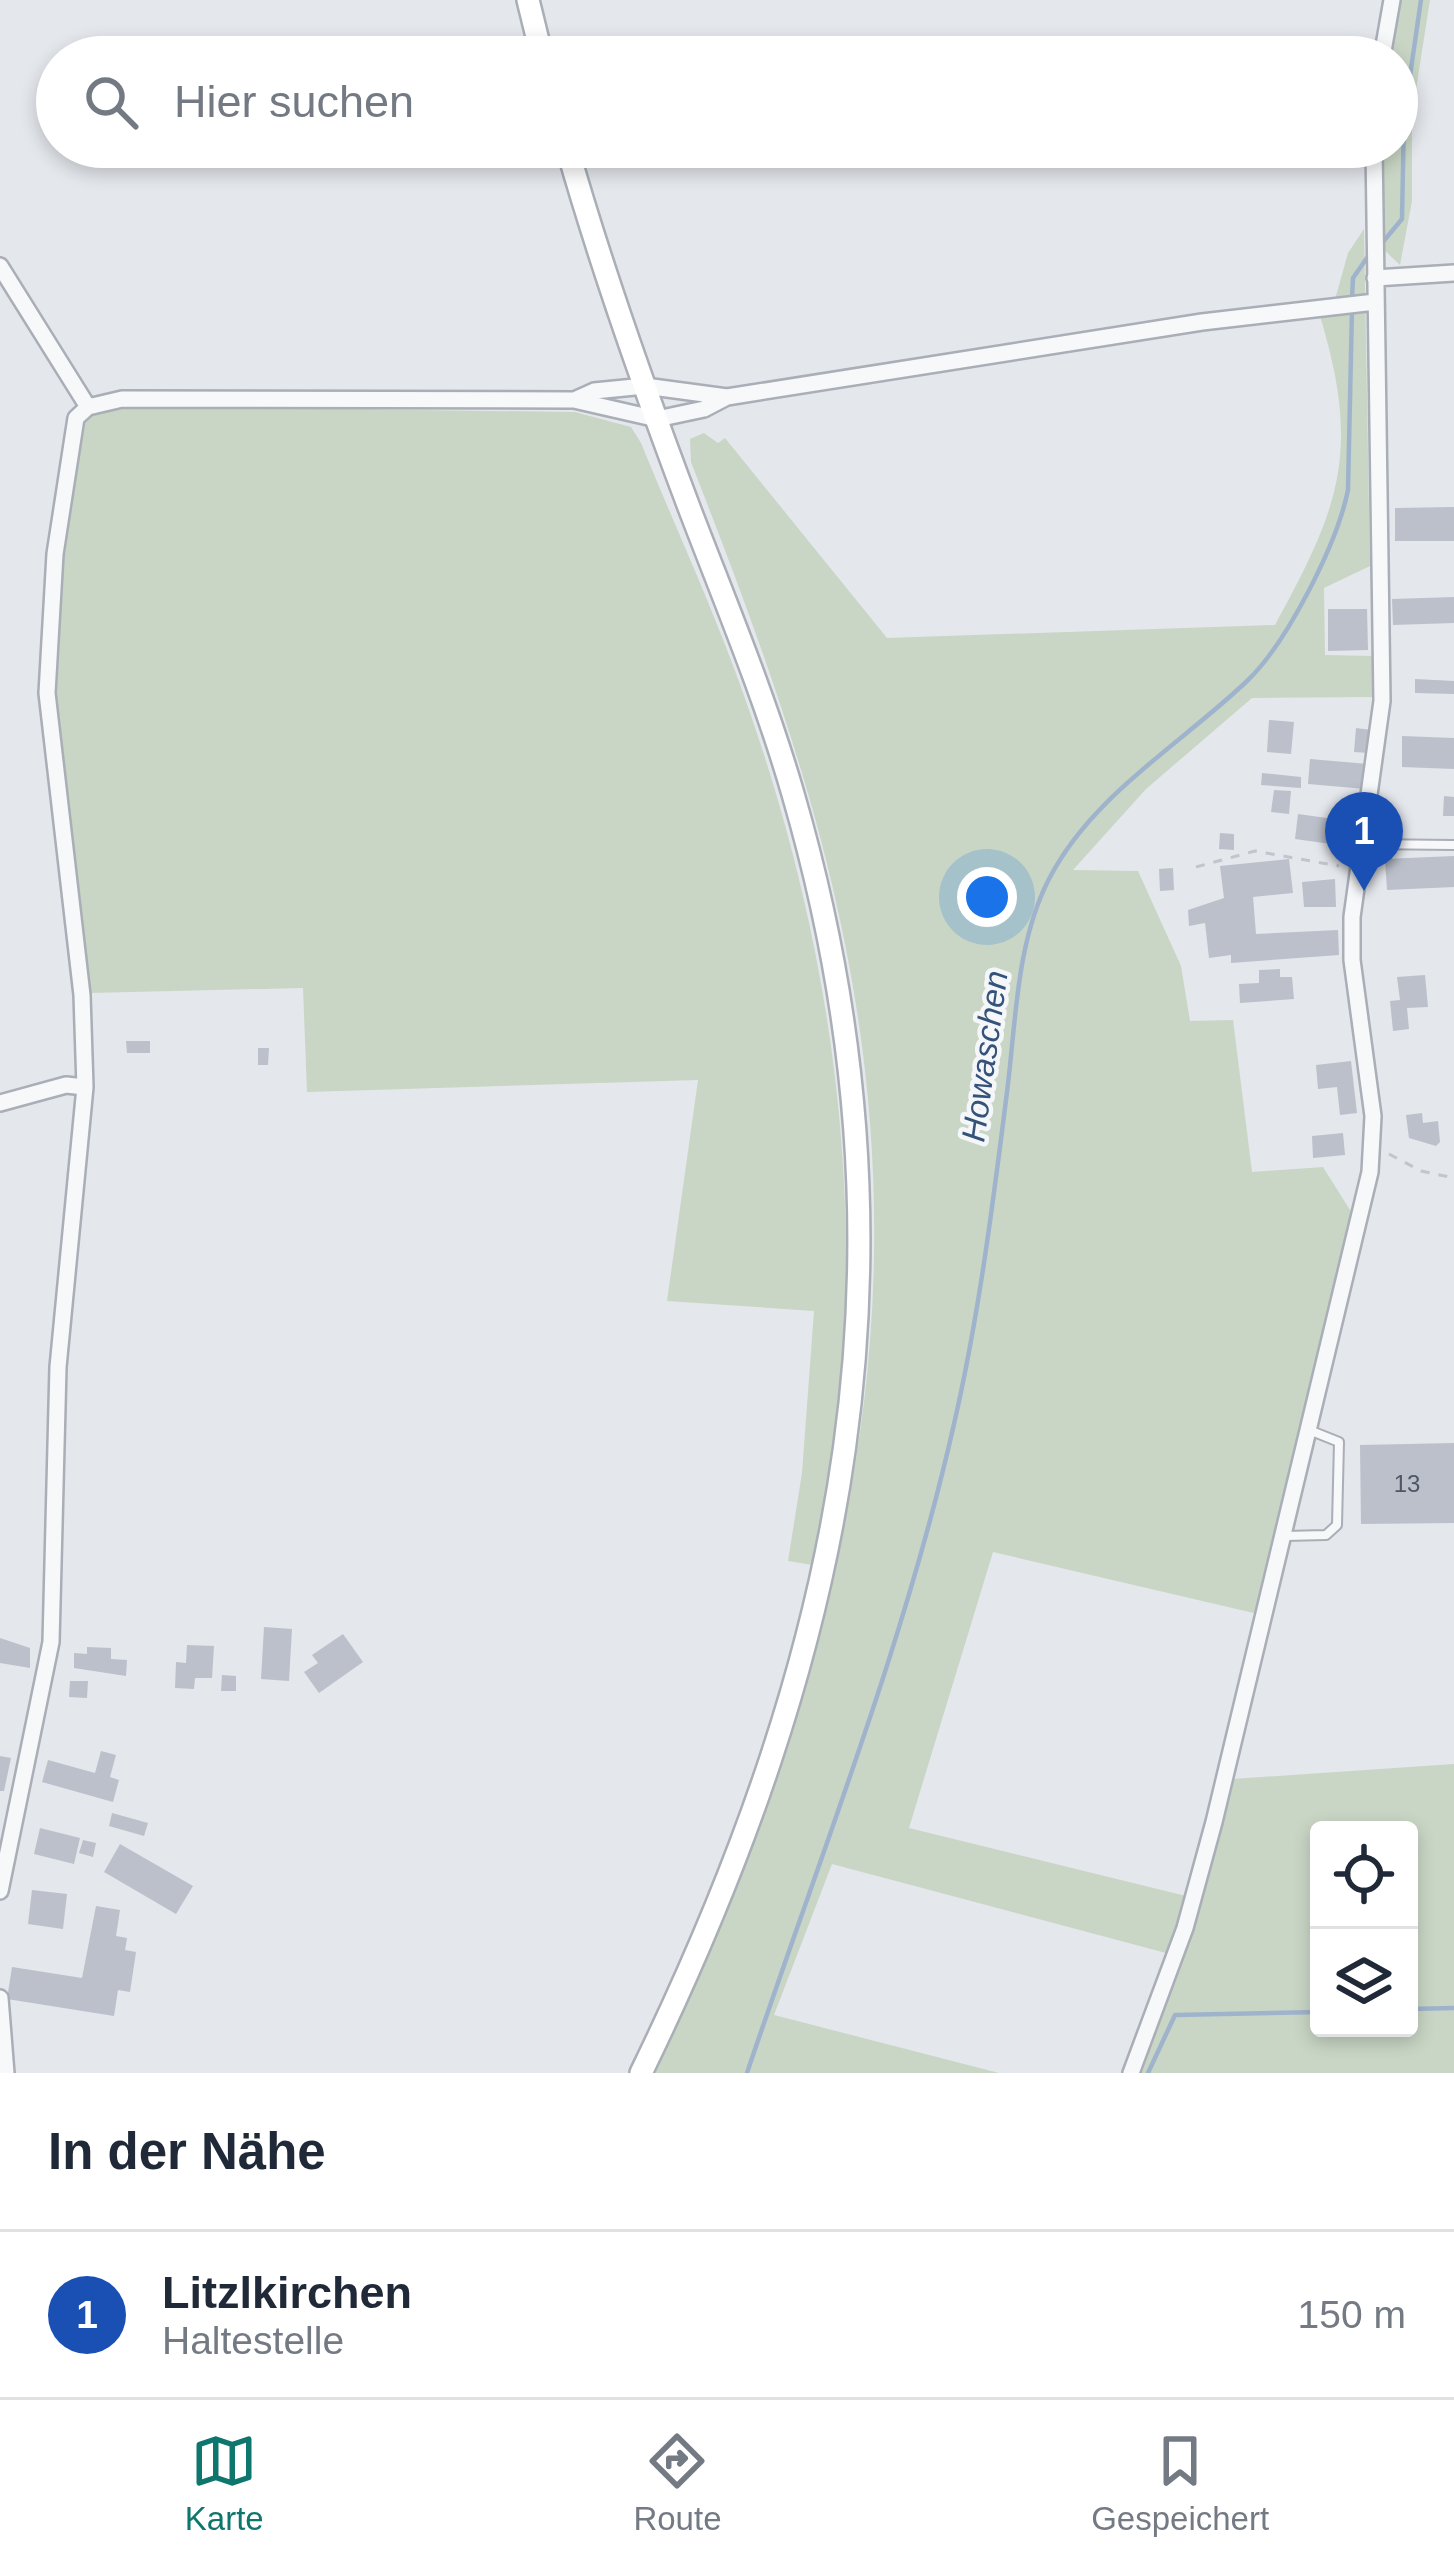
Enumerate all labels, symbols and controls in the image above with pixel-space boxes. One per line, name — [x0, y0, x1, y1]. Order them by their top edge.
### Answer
search box — [36, 36, 1418, 168]
icon: search — [78, 69, 144, 135]
text: Hier suchen — [174, 76, 414, 127]
pin: 1 — [1325, 792, 1403, 891]
your location — [957, 867, 1017, 927]
water label: Howaschen — [954, 968, 1015, 1144]
house number: 13 — [1394, 1470, 1420, 1497]
map controls — [1310, 1821, 1418, 2037]
button: locate — [1310, 1821, 1418, 1929]
button: layers — [1310, 1929, 1418, 2037]
text: In der Nähe — [48, 2123, 326, 2180]
text: Litzlkirchen — [162, 2267, 412, 2318]
text: 1 — [76, 2293, 98, 2336]
text: 150 m — [1298, 2293, 1406, 2336]
text: Haltestelle — [162, 2319, 344, 2362]
tab: Karte — [185, 2428, 264, 2538]
tab: Route — [633, 2428, 721, 2538]
tab: Gespeichert — [1091, 2428, 1269, 2538]

